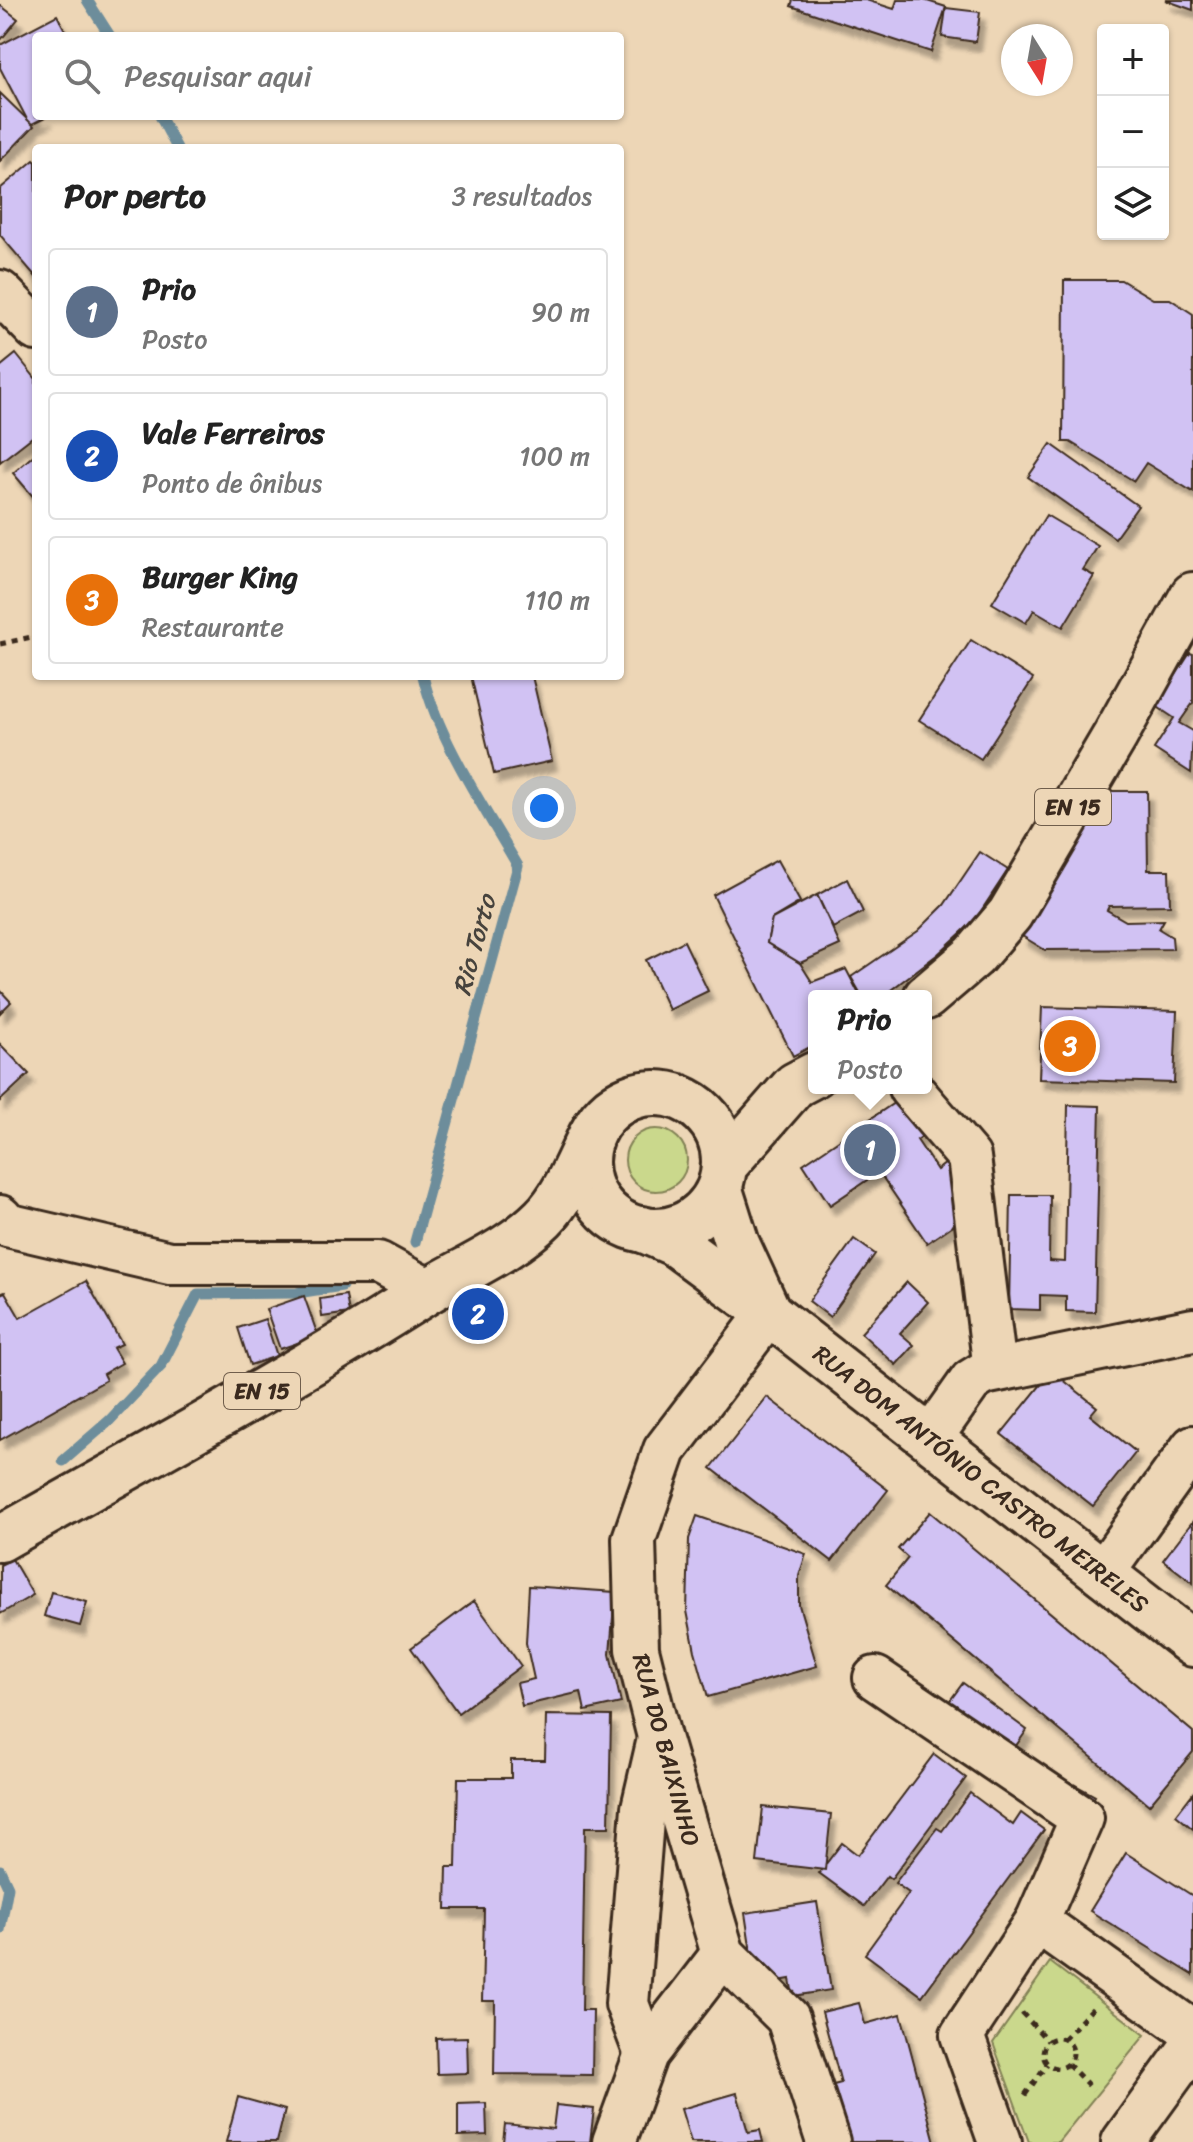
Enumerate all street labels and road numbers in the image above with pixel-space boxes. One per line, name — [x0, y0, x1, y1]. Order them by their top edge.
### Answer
road number: EN 15 — [1035, 789, 1111, 825]
street label: RUA DOM ANTÓNIO CASTRO MEIRELES — [803, 1334, 1159, 1624]
road number: EN 15 — [224, 1373, 300, 1409]
street label: RUA DO BAIXINHO — [620, 1649, 712, 1851]

